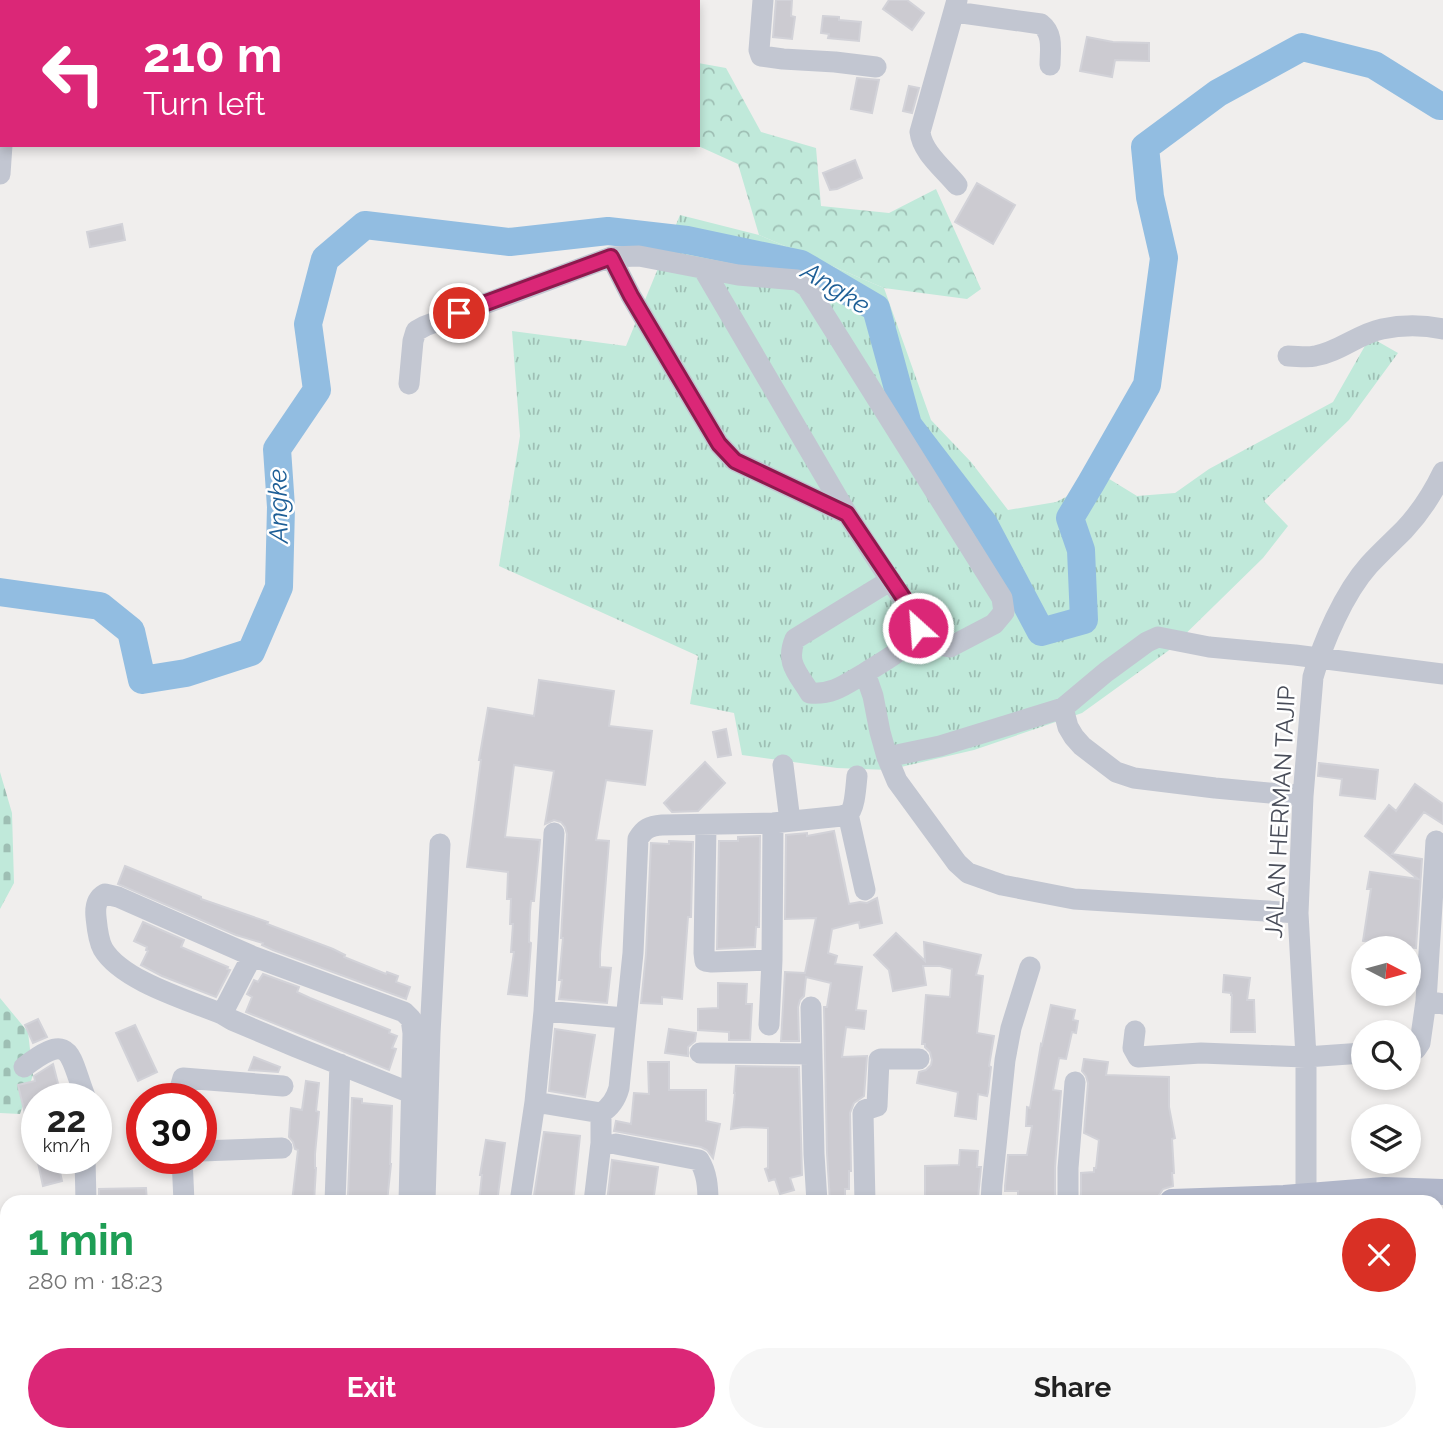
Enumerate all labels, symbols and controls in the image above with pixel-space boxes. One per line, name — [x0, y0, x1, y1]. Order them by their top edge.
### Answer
text: 210 m — [143, 26, 282, 83]
icon: left — [28, 28, 119, 119]
text: Turn left — [143, 85, 265, 122]
water label: Angke — [795, 254, 876, 321]
pin — [429, 283, 489, 343]
icon: arrive — [440, 294, 478, 332]
water label: Angke — [262, 468, 294, 546]
position arrow — [881, 591, 955, 665]
street label: JALAN HERMAN TAJIP — [1259, 685, 1301, 939]
north arrow — [1351, 936, 1421, 1006]
map controls — [1351, 936, 1421, 1174]
button: search — [1351, 1020, 1421, 1090]
speed limit sign: 30 — [126, 1083, 217, 1174]
text: 22 — [47, 1099, 86, 1140]
button: layers — [1351, 1104, 1421, 1174]
text: km/h — [43, 1135, 90, 1156]
text: 1 min — [28, 1216, 134, 1265]
button: close — [1342, 1218, 1416, 1292]
text: 280 m · 18:23 — [28, 1267, 163, 1294]
button: Exit — [28, 1348, 715, 1428]
button: Share — [729, 1348, 1416, 1428]

